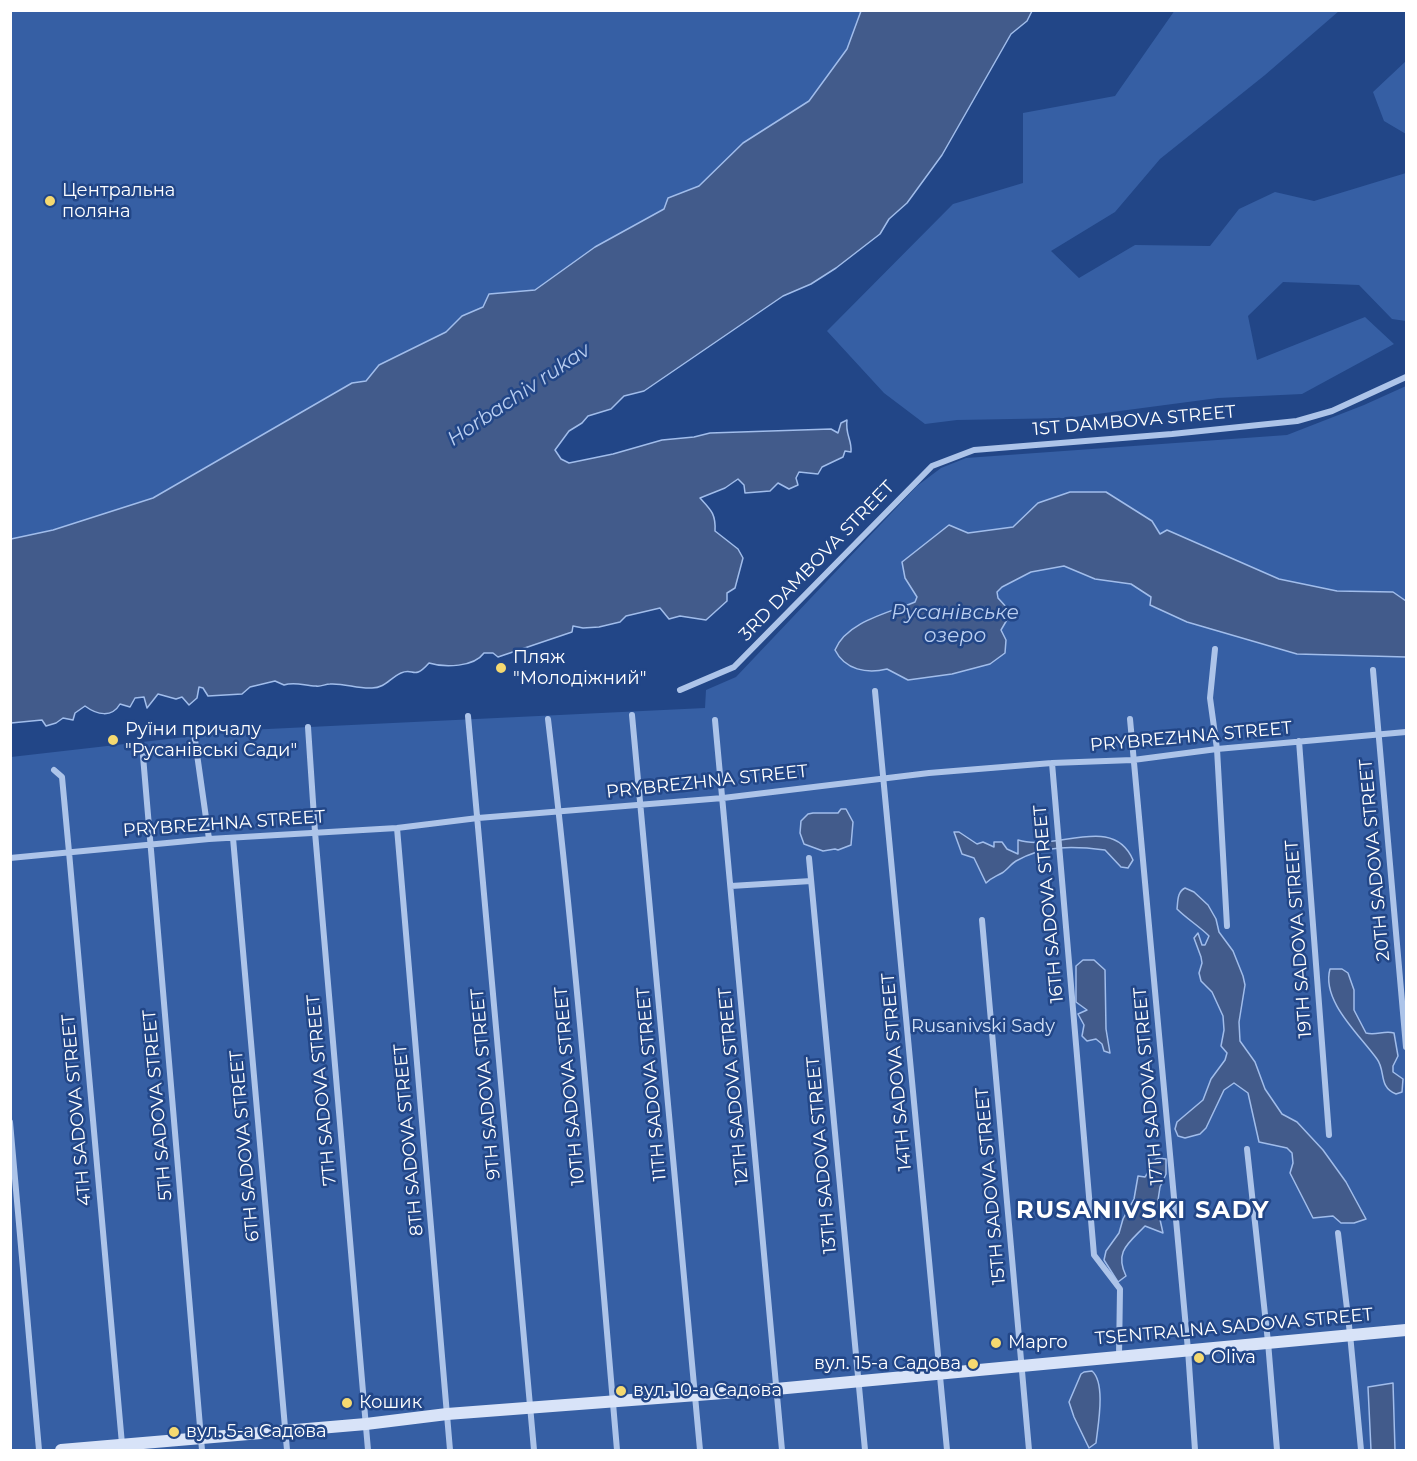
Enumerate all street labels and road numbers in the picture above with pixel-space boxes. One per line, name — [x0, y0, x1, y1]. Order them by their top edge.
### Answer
street label: 1ST DAMBOVA STREET — [1032, 401, 1236, 441]
street label: 3RD DAMBOVA STREET — [735, 477, 899, 645]
street label: PRYBREZHNA STREET — [1089, 717, 1293, 757]
street label: 20TH SADOVA STREET — [1355, 758, 1395, 962]
street label: PRYBREZHNA STREET — [605, 761, 809, 803]
street label: 16TH SADOVA STREET — [1030, 804, 1068, 1004]
street label: PRYBREZHNA STREET — [122, 806, 326, 842]
street label: 19TH SADOVA STREET — [1281, 839, 1317, 1039]
street label: 14TH SADOVA STREET — [878, 972, 916, 1172]
street label: 10TH SADOVA STREET — [551, 986, 589, 1186]
street label: 11TH SADOVA STREET — [633, 986, 671, 1182]
street label: 12TH SADOVA STREET — [715, 986, 753, 1186]
street label: 17TH SADOVA STREET — [1130, 986, 1168, 1186]
street label: 9TH SADOVA STREET — [467, 987, 505, 1181]
street label: 7TH SADOVA STREET — [303, 993, 341, 1187]
street label: 5TH SADOVA STREET — [139, 1009, 177, 1201]
street label: 4TH SADOVA STREET — [58, 1013, 96, 1207]
street label: 8TH SADOVA STREET — [390, 1043, 428, 1237]
street label: 6TH SADOVA STREET — [226, 1049, 264, 1243]
street label: 13TH SADOVA STREET — [803, 1055, 841, 1255]
street label: 15TH SADOVA STREET — [972, 1086, 1010, 1286]
street label: TSENTRALNA SADOVA STREET — [1094, 1304, 1374, 1350]

